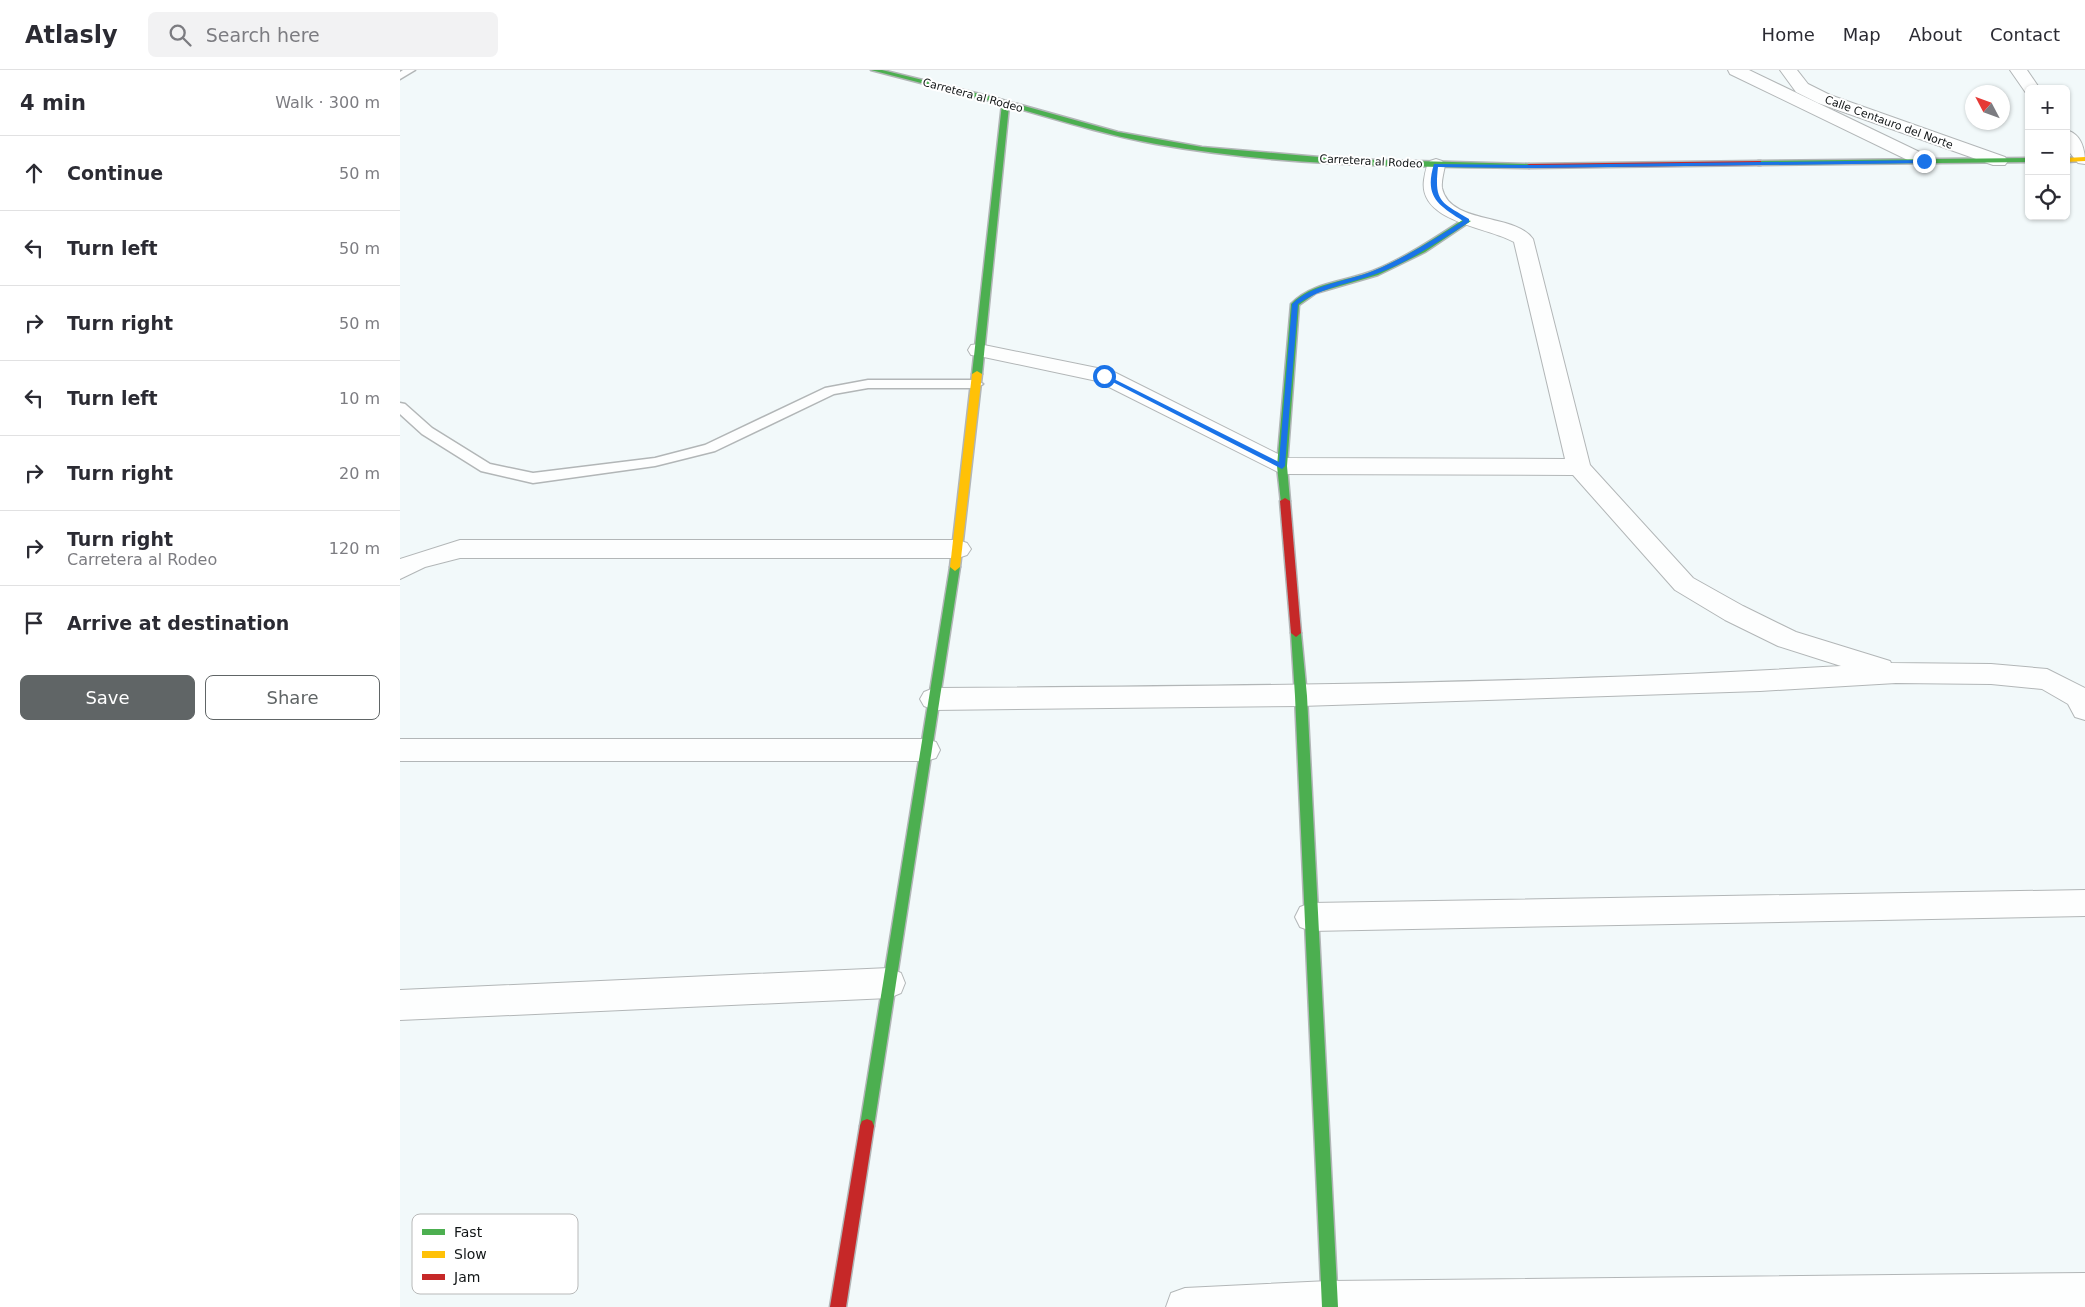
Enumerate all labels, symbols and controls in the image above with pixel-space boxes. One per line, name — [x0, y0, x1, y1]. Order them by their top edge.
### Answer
search box — [148, 12, 498, 57]
text: Atlasly — [25, 21, 118, 49]
icon: search — [166, 21, 194, 49]
text: Search here — [206, 24, 320, 46]
text: Home — [1762, 24, 1815, 45]
text: Map — [1843, 24, 1881, 45]
text: About — [1909, 24, 1962, 45]
text: Contact — [1990, 24, 2060, 45]
street label: Carretera al Rodeo — [921, 76, 1025, 115]
north arrow — [1965, 85, 2010, 130]
map controls — [2025, 85, 2070, 220]
button: + — [2025, 85, 2070, 130]
text: 4 min — [20, 91, 86, 115]
text: Walk · 300 m — [275, 93, 380, 112]
street label: Calle Centauro del Norte — [1823, 93, 1955, 152]
button: − — [2025, 130, 2070, 175]
route end — [1913, 150, 1936, 173]
street label: Carretera al Rodeo — [1319, 152, 1423, 171]
icon: ahead — [20, 159, 48, 187]
text: Continue — [67, 162, 163, 184]
text: 50 m — [339, 164, 380, 183]
button: locate — [2025, 175, 2070, 220]
icon: left — [20, 234, 48, 262]
text: Turn left — [67, 237, 158, 259]
text: 50 m — [339, 239, 380, 258]
icon: right — [20, 309, 48, 337]
text: Turn right — [67, 312, 173, 334]
text: 50 m — [339, 314, 380, 333]
route start — [1093, 365, 1116, 388]
icon: left — [20, 384, 48, 412]
text: Turn left — [67, 387, 158, 409]
text: 10 m — [339, 389, 380, 408]
icon: right — [20, 459, 48, 487]
text: Turn right — [67, 462, 173, 484]
text: 20 m — [339, 464, 380, 483]
text: Turn right — [67, 528, 173, 550]
icon: right — [20, 534, 48, 562]
text: 120 m — [329, 539, 380, 558]
text: Carretera al Rodeo — [67, 550, 217, 569]
icon: arrive — [20, 609, 48, 637]
text: Arrive at destination — [67, 612, 289, 634]
button: Save — [20, 675, 195, 720]
button: Share — [205, 675, 380, 720]
legend — [412, 1214, 578, 1294]
text: Fast — [454, 1224, 483, 1240]
text: Slow — [454, 1246, 487, 1262]
text: Jam — [453, 1269, 480, 1285]

